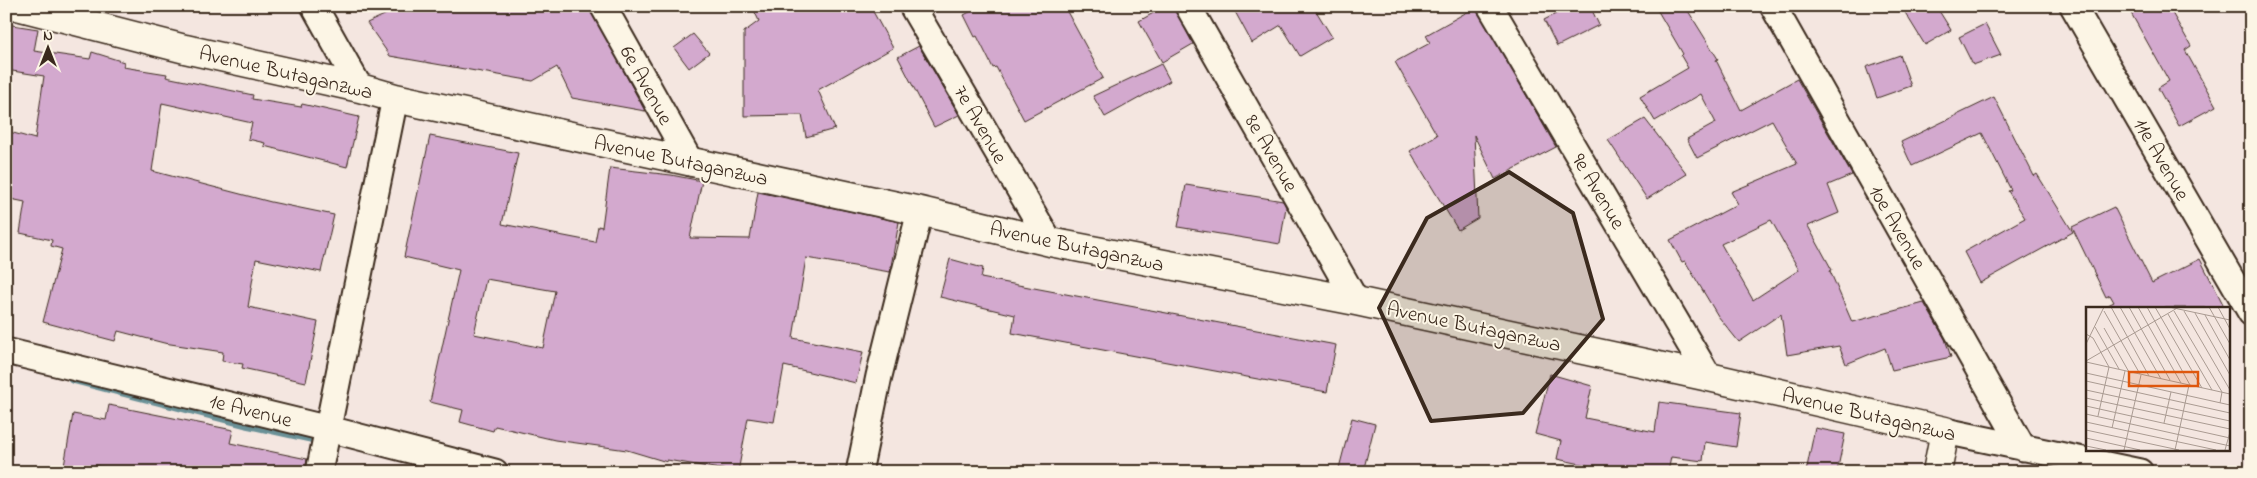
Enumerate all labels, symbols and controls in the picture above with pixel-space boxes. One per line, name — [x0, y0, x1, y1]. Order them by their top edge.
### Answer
north arrow — [22, 22, 72, 72]
text: N — [43, 26, 53, 47]
street label: Avenue Butaganzwa — [195, 39, 375, 110]
street label: 6e Avenue — [611, 41, 680, 132]
street label: 7e Avenue — [945, 80, 1014, 170]
street label: 8e Avenue — [1236, 110, 1305, 199]
street label: 11e Avenue — [2125, 113, 2196, 207]
street label: Avenue Butaganzwa — [590, 129, 771, 197]
street label: 9e Avenue — [1563, 148, 1632, 236]
street label: 10e Avenue — [1860, 180, 1933, 276]
street label: Avenue Butaganzwa — [986, 215, 1167, 283]
street label: Avenue Butaganzwa — [1383, 295, 1564, 363]
inset map — [2086, 307, 2230, 450]
street label: Avenue Butaganzwa — [1778, 381, 1958, 452]
street label: 1e Avenue — [206, 387, 296, 437]

